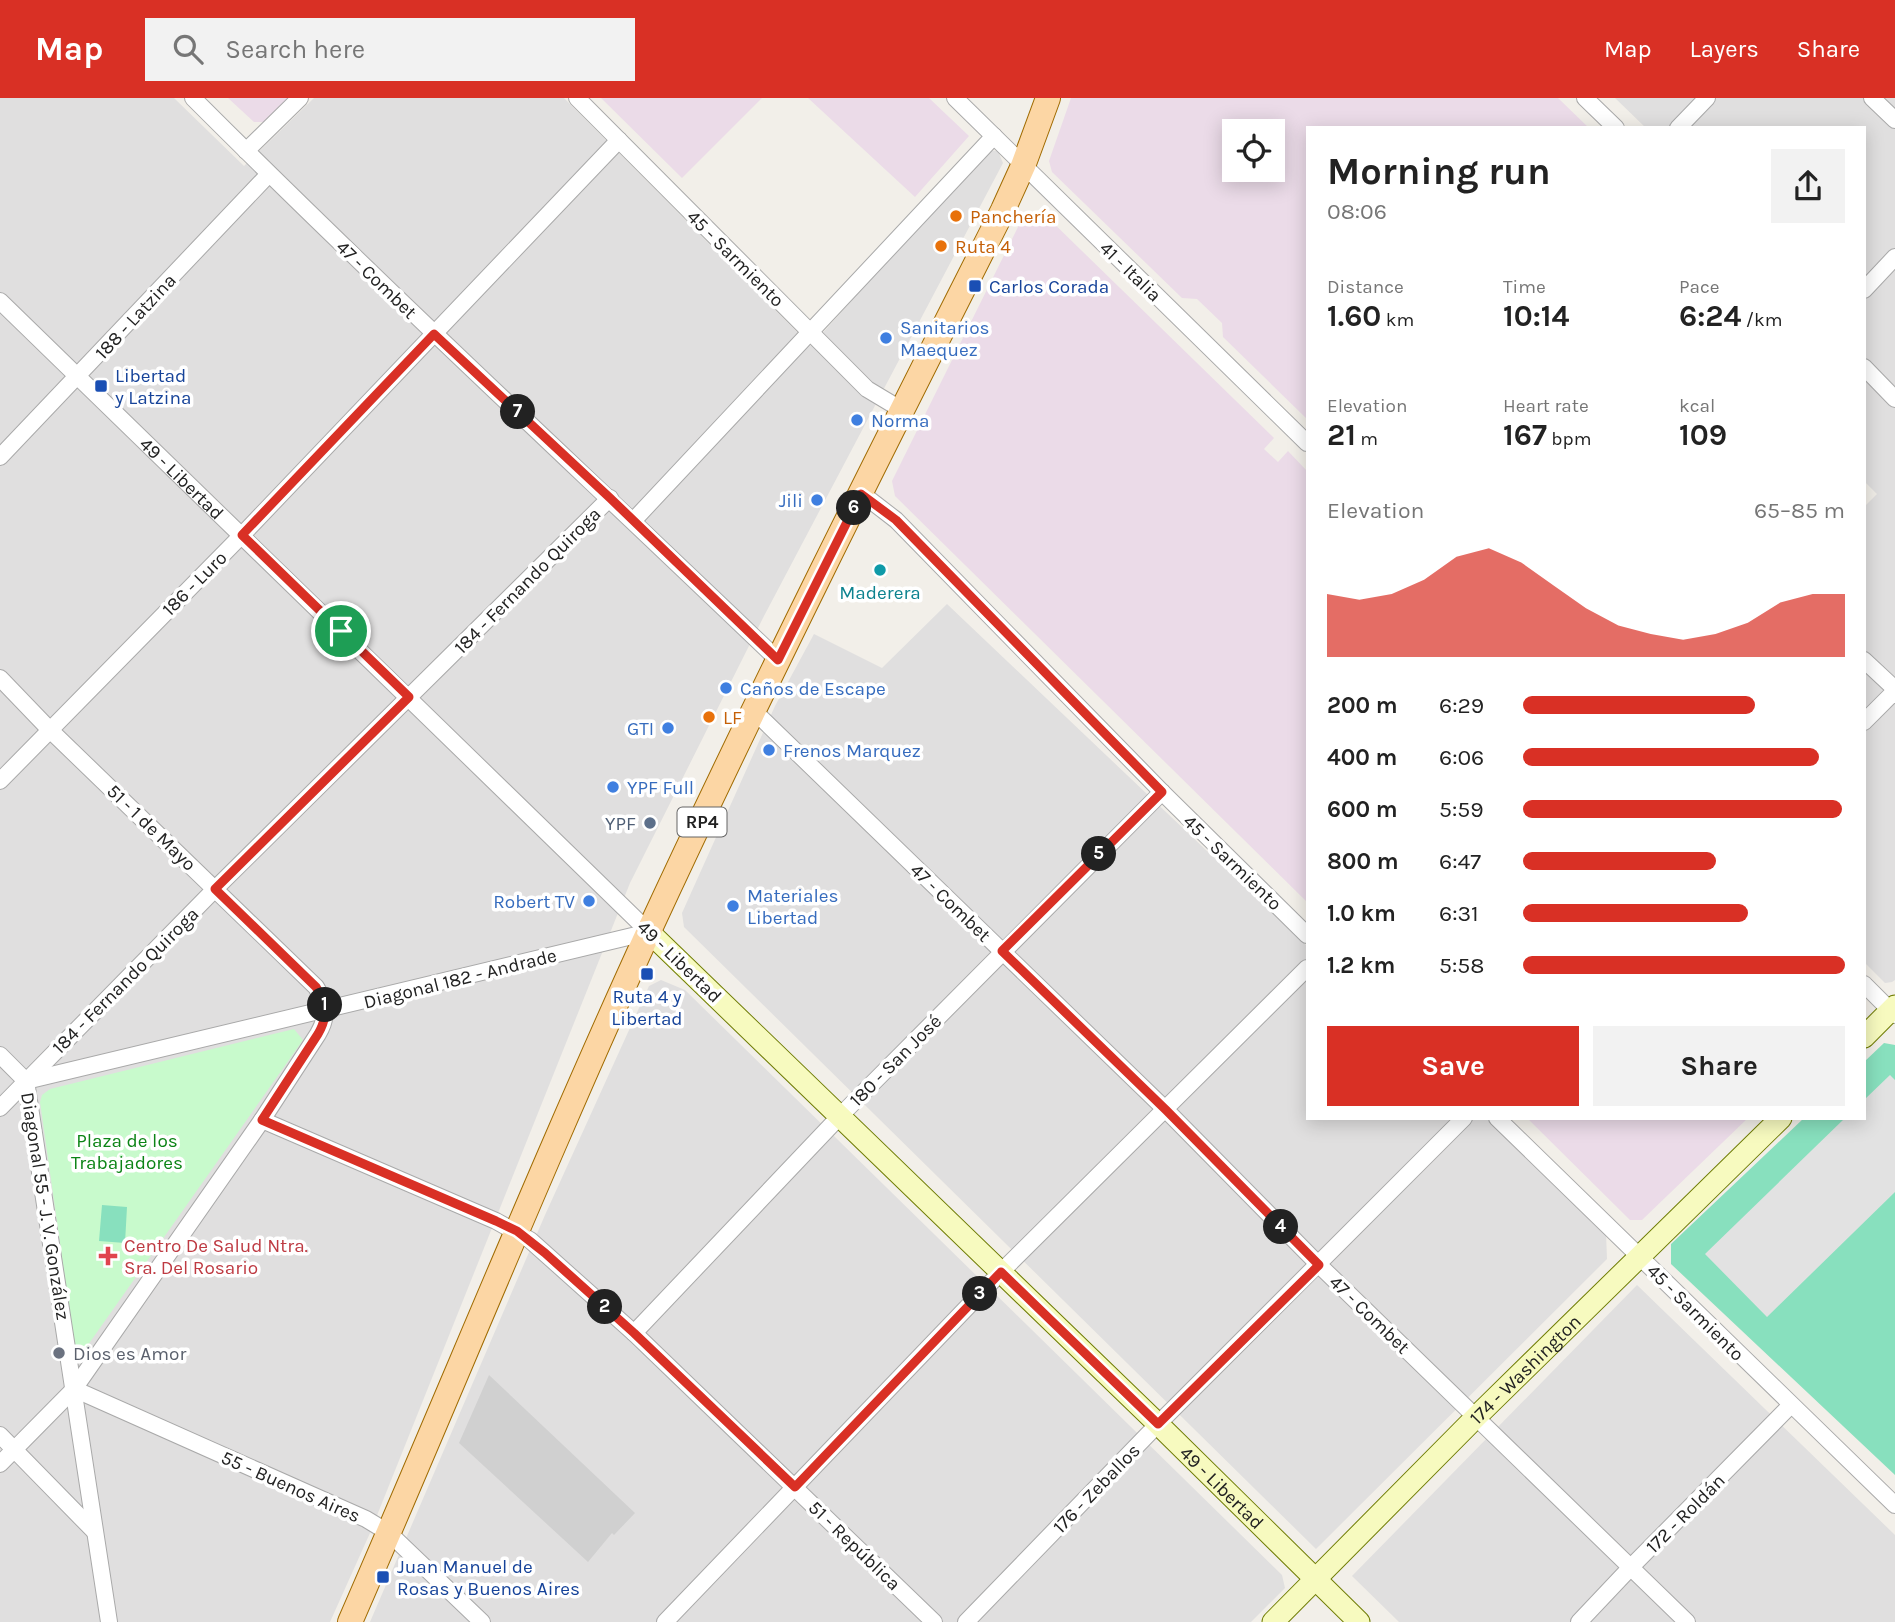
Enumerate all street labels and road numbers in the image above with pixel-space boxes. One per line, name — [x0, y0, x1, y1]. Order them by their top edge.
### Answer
street label: 45 - Sarmiento — [682, 206, 788, 312]
street label: 47 - Combet — [332, 236, 421, 323]
street label: 41 - Italia — [1095, 237, 1166, 306]
street label: 188 - Latzina — [91, 270, 181, 364]
street label: 49 - Libertad — [135, 433, 228, 525]
street label: 184 - Fernando Quiroga — [450, 503, 605, 658]
street label: 186 - Luro — [158, 547, 232, 621]
street label: 51 - 1 de Mayo — [102, 780, 200, 875]
road number: RP4 — [678, 808, 726, 836]
street label: 45 - Sarmiento — [1179, 810, 1286, 915]
street label: 47 - Combet — [906, 859, 995, 946]
street label: 184 - Fernando Quiroga — [48, 903, 203, 1058]
street label: 49 - Libertad — [633, 916, 726, 1007]
street label: Diagonal 182 - Andrade — [361, 944, 559, 1014]
street label: 180 - San José — [845, 1010, 946, 1111]
street label: Diagonal 55 - J. V. González — [16, 1091, 74, 1322]
street label: 45 - Sarmiento — [1642, 1260, 1748, 1366]
street label: 47 - Combet — [1325, 1271, 1414, 1358]
street label: 174 - Washington — [1465, 1311, 1586, 1429]
street label: 176 - Zeballos — [1049, 1440, 1145, 1538]
street label: 49 - Libertad — [1175, 1442, 1268, 1534]
street label: 55 - Buenos Aires — [218, 1446, 363, 1527]
street label: 172 - Roldán — [1642, 1470, 1730, 1558]
street label: 51 - República — [804, 1496, 905, 1595]

